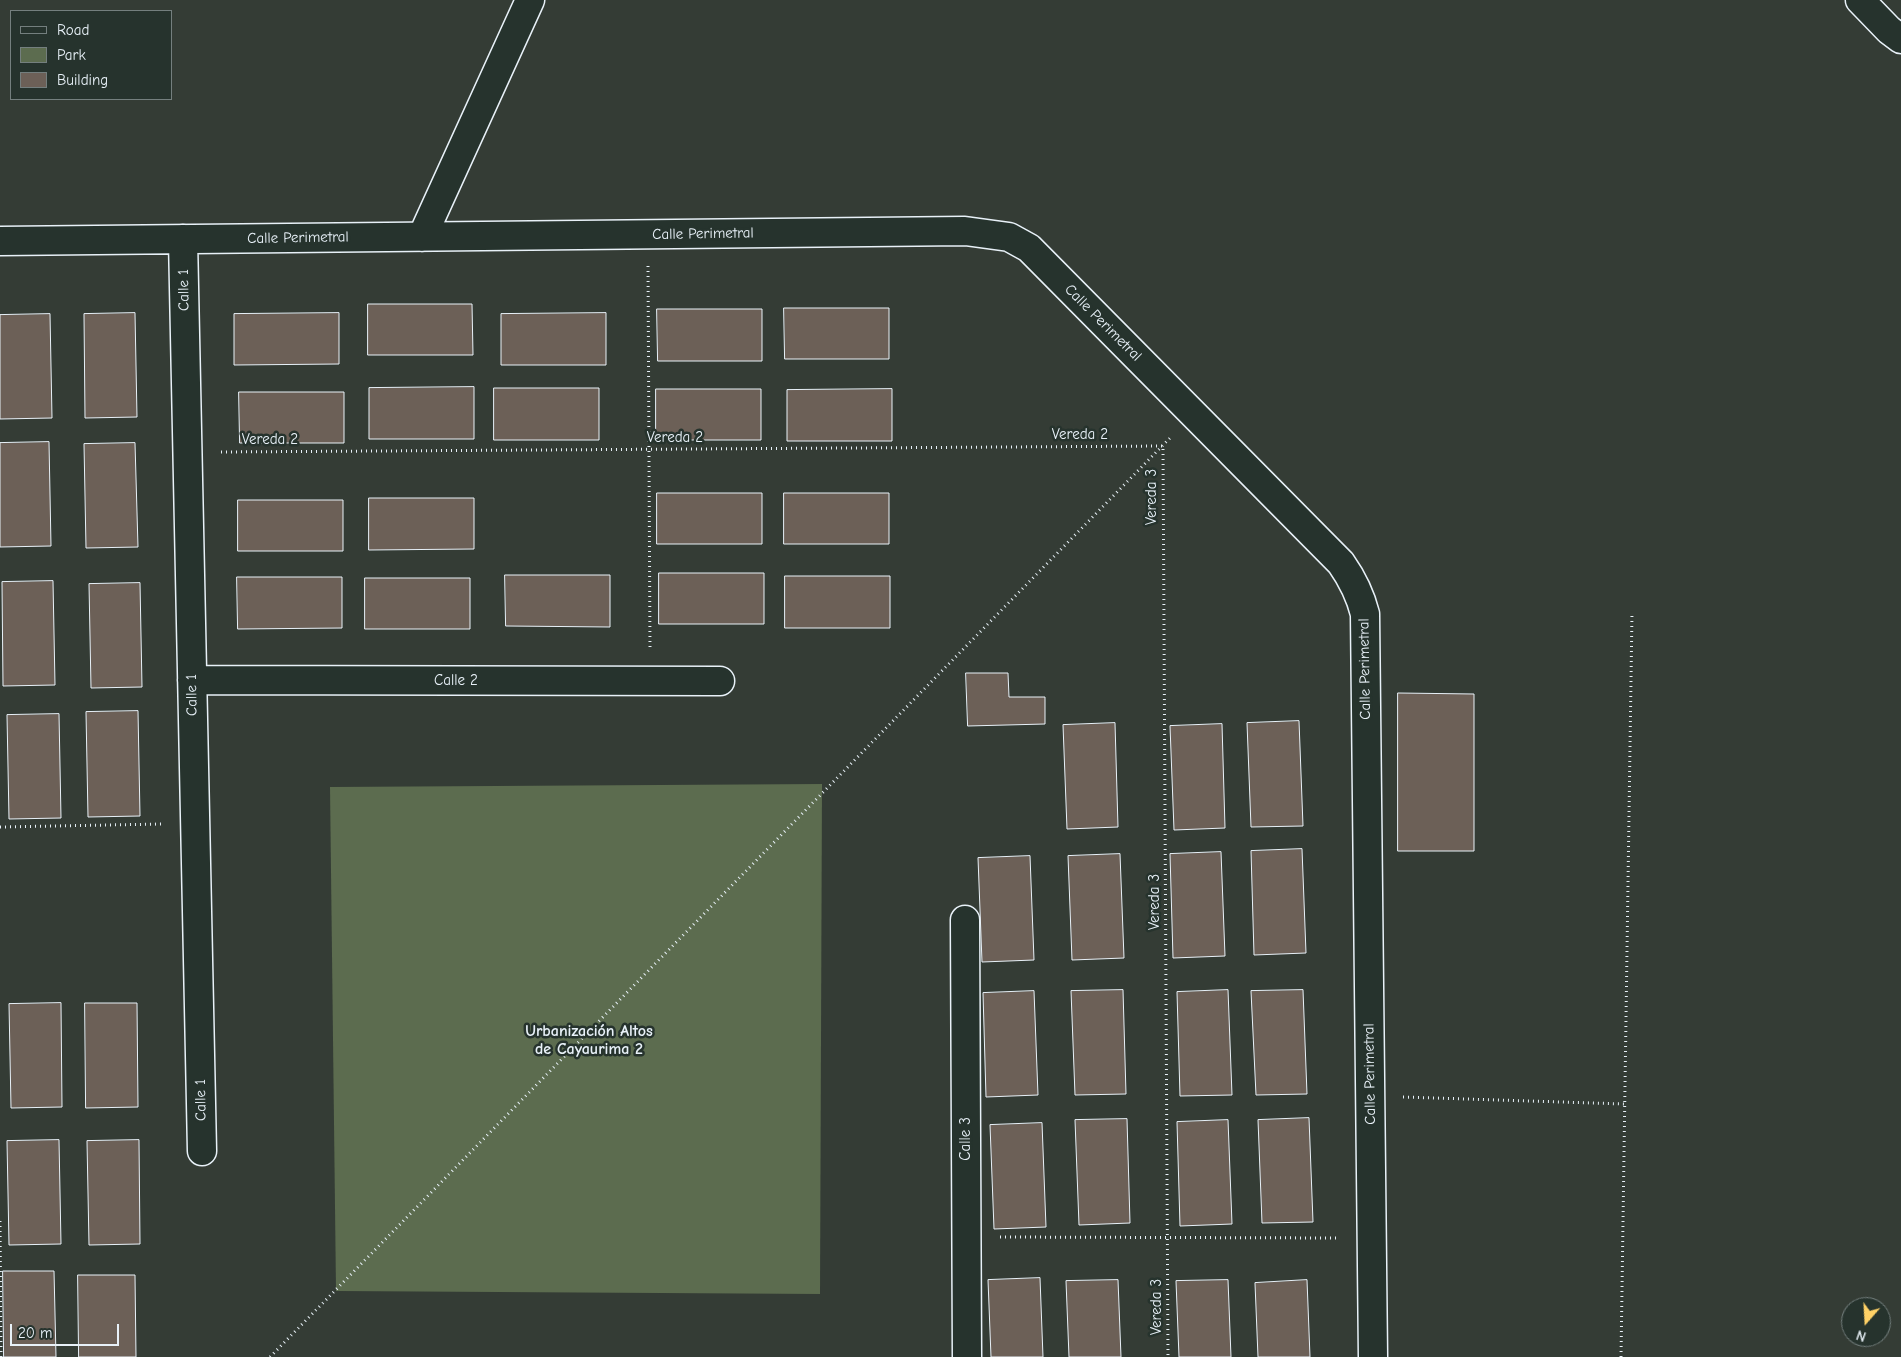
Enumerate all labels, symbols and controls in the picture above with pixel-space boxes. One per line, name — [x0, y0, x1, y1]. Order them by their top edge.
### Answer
legend — [10, 10, 172, 100]
text: Road — [57, 21, 89, 39]
text: Park — [57, 46, 86, 64]
text: Building — [57, 71, 108, 89]
street label: Calle Perimetral — [652, 224, 754, 244]
street label: Calle Perimetral — [247, 228, 349, 248]
street label: Calle 1 — [175, 269, 193, 311]
street label: Calle Perimetral — [1061, 281, 1145, 365]
street label: Vereda 2 — [1052, 426, 1108, 444]
street label: Vereda 2 — [647, 429, 703, 447]
street label: Vereda 2 — [242, 431, 298, 449]
street label: Vereda 3 — [1143, 469, 1161, 525]
street label: Calle Perimetral — [1355, 618, 1375, 720]
street label: Calle 2 — [434, 672, 478, 690]
street label: Calle 1 — [183, 674, 201, 716]
street label: Vereda 3 — [1146, 874, 1164, 930]
district label: Urbanización Altos de Cayaurima 2 — [525, 1021, 653, 1059]
street label: Calle Perimetral — [1360, 1023, 1380, 1125]
street label: Calle 1 — [192, 1079, 210, 1121]
street label: Calle 3 — [957, 1117, 975, 1161]
street label: Vereda 3 — [1148, 1279, 1166, 1335]
north arrow — [1841, 1297, 1891, 1347]
scale bar — [12, 1314, 121, 1346]
text: 20 m — [18, 1324, 52, 1342]
text: N — [1854, 1326, 1868, 1345]

